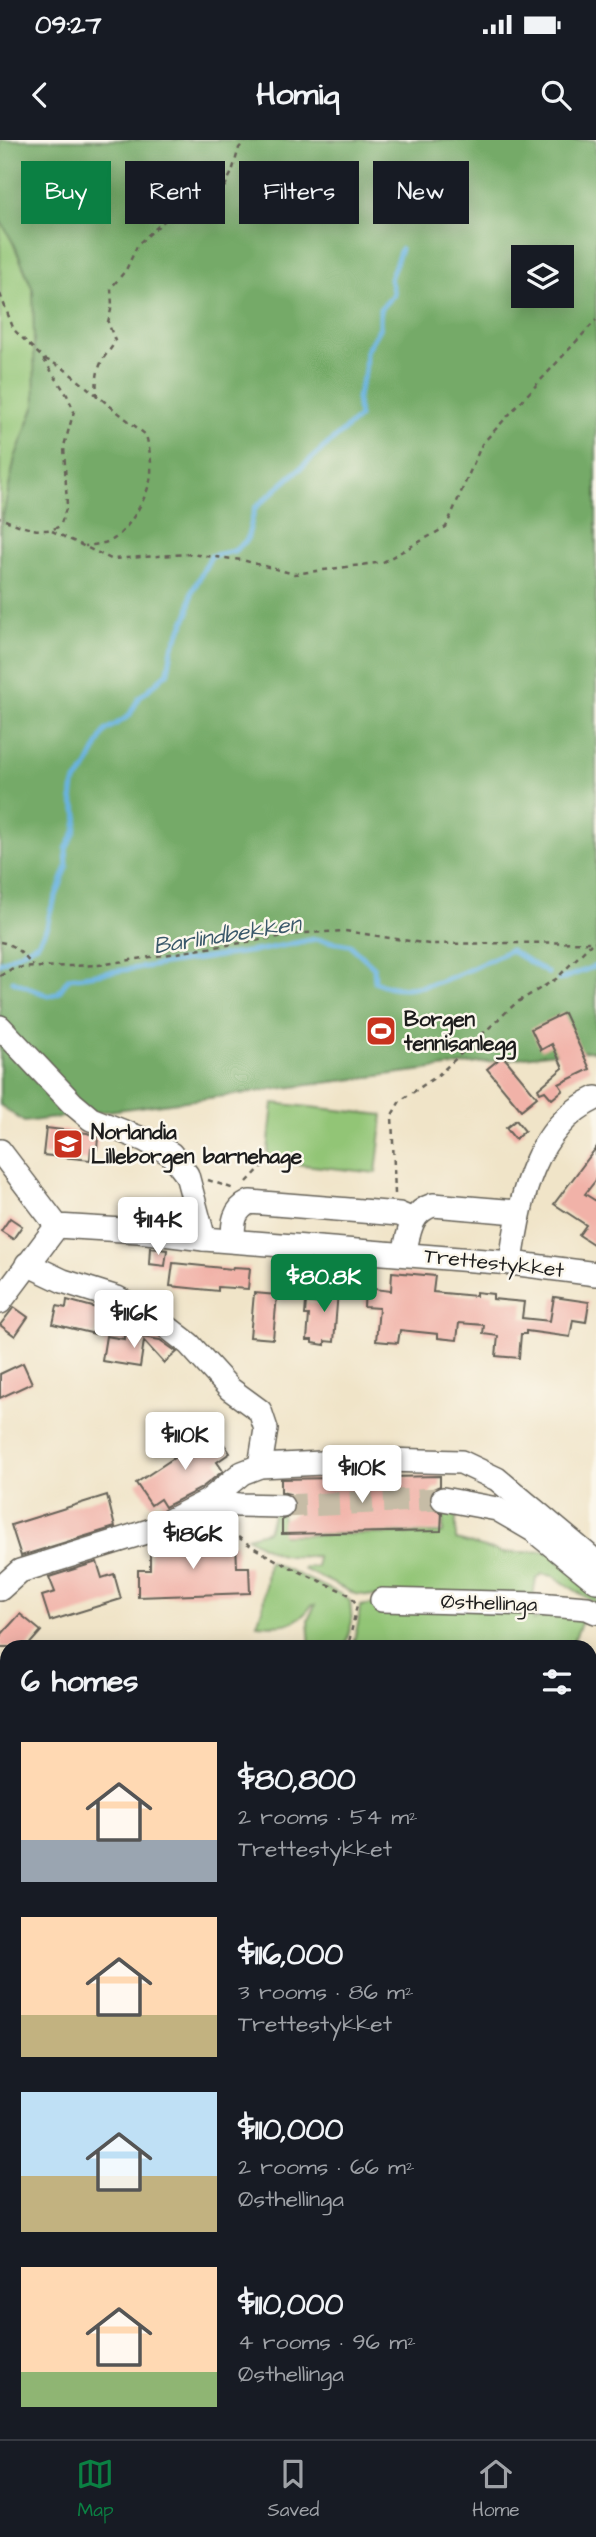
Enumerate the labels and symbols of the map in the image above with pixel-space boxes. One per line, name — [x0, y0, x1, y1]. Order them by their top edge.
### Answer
water label: Barlindbekken — [151, 907, 305, 962]
place label: Borgen tennisanlegg — [403, 1005, 516, 1060]
sports icon: Borgen tennisanlegg — [364, 1014, 398, 1048]
place label: Norlandia Lilleborgen barnehage — [91, 1118, 303, 1173]
school or university icon: Norlandia Lilleborgen barnehage — [51, 1127, 85, 1161]
pin: $114K — [109, 1198, 207, 1257]
street label: Trettestykket — [422, 1241, 566, 1287]
pin: $80.8K — [267, 1254, 381, 1314]
pin: $116K — [85, 1290, 183, 1350]
pin: $110K — [136, 1412, 234, 1472]
pin: $110K — [313, 1446, 411, 1505]
pin: $186K — [144, 1512, 242, 1571]
street label: Østhellinga — [440, 1587, 538, 1621]

